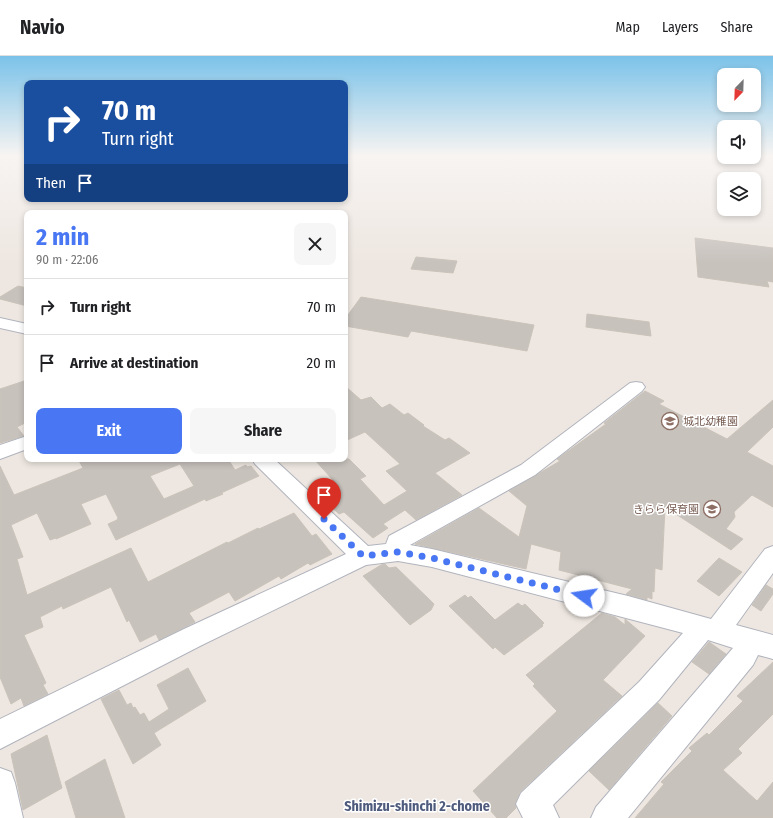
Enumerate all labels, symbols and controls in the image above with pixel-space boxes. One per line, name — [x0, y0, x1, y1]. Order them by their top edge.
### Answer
text: Navio — [20, 16, 65, 39]
text: Map — [616, 19, 640, 36]
text: Layers — [662, 19, 698, 36]
text: Share — [720, 19, 753, 36]
north arrow — [717, 68, 761, 112]
map controls — [717, 68, 761, 216]
text: 70 m — [102, 94, 156, 127]
icon: right — [36, 96, 88, 148]
button: sound — [717, 120, 761, 164]
text: Turn right — [102, 128, 174, 150]
icon: arrive — [74, 172, 96, 194]
button: layers — [717, 172, 761, 216]
text: Then — [36, 174, 66, 192]
text: 2 min — [36, 223, 89, 251]
button: close — [294, 223, 336, 265]
text: 90 m · 22:06 — [36, 252, 98, 267]
icon: right — [36, 296, 58, 318]
text: Turn right — [70, 298, 131, 316]
text: 70 m — [307, 298, 336, 316]
icon: arrive — [36, 352, 58, 374]
text: Arrive at destination — [70, 354, 198, 372]
text: 20 m — [307, 354, 336, 372]
button: Exit — [36, 408, 182, 454]
button: Share — [190, 408, 336, 454]
school or university icon: 城北幼稚園 — [660, 411, 680, 431]
place label: 城北幼稚園 — [683, 415, 738, 428]
pin — [307, 478, 341, 519]
icon: arrive — [313, 484, 335, 506]
school or university icon: きらら保育園 — [702, 499, 722, 519]
place label: きらら保育園 — [633, 503, 699, 516]
position arrow — [563, 575, 605, 617]
district label: Shimizu-shinchi 2-chome — [344, 798, 490, 815]

